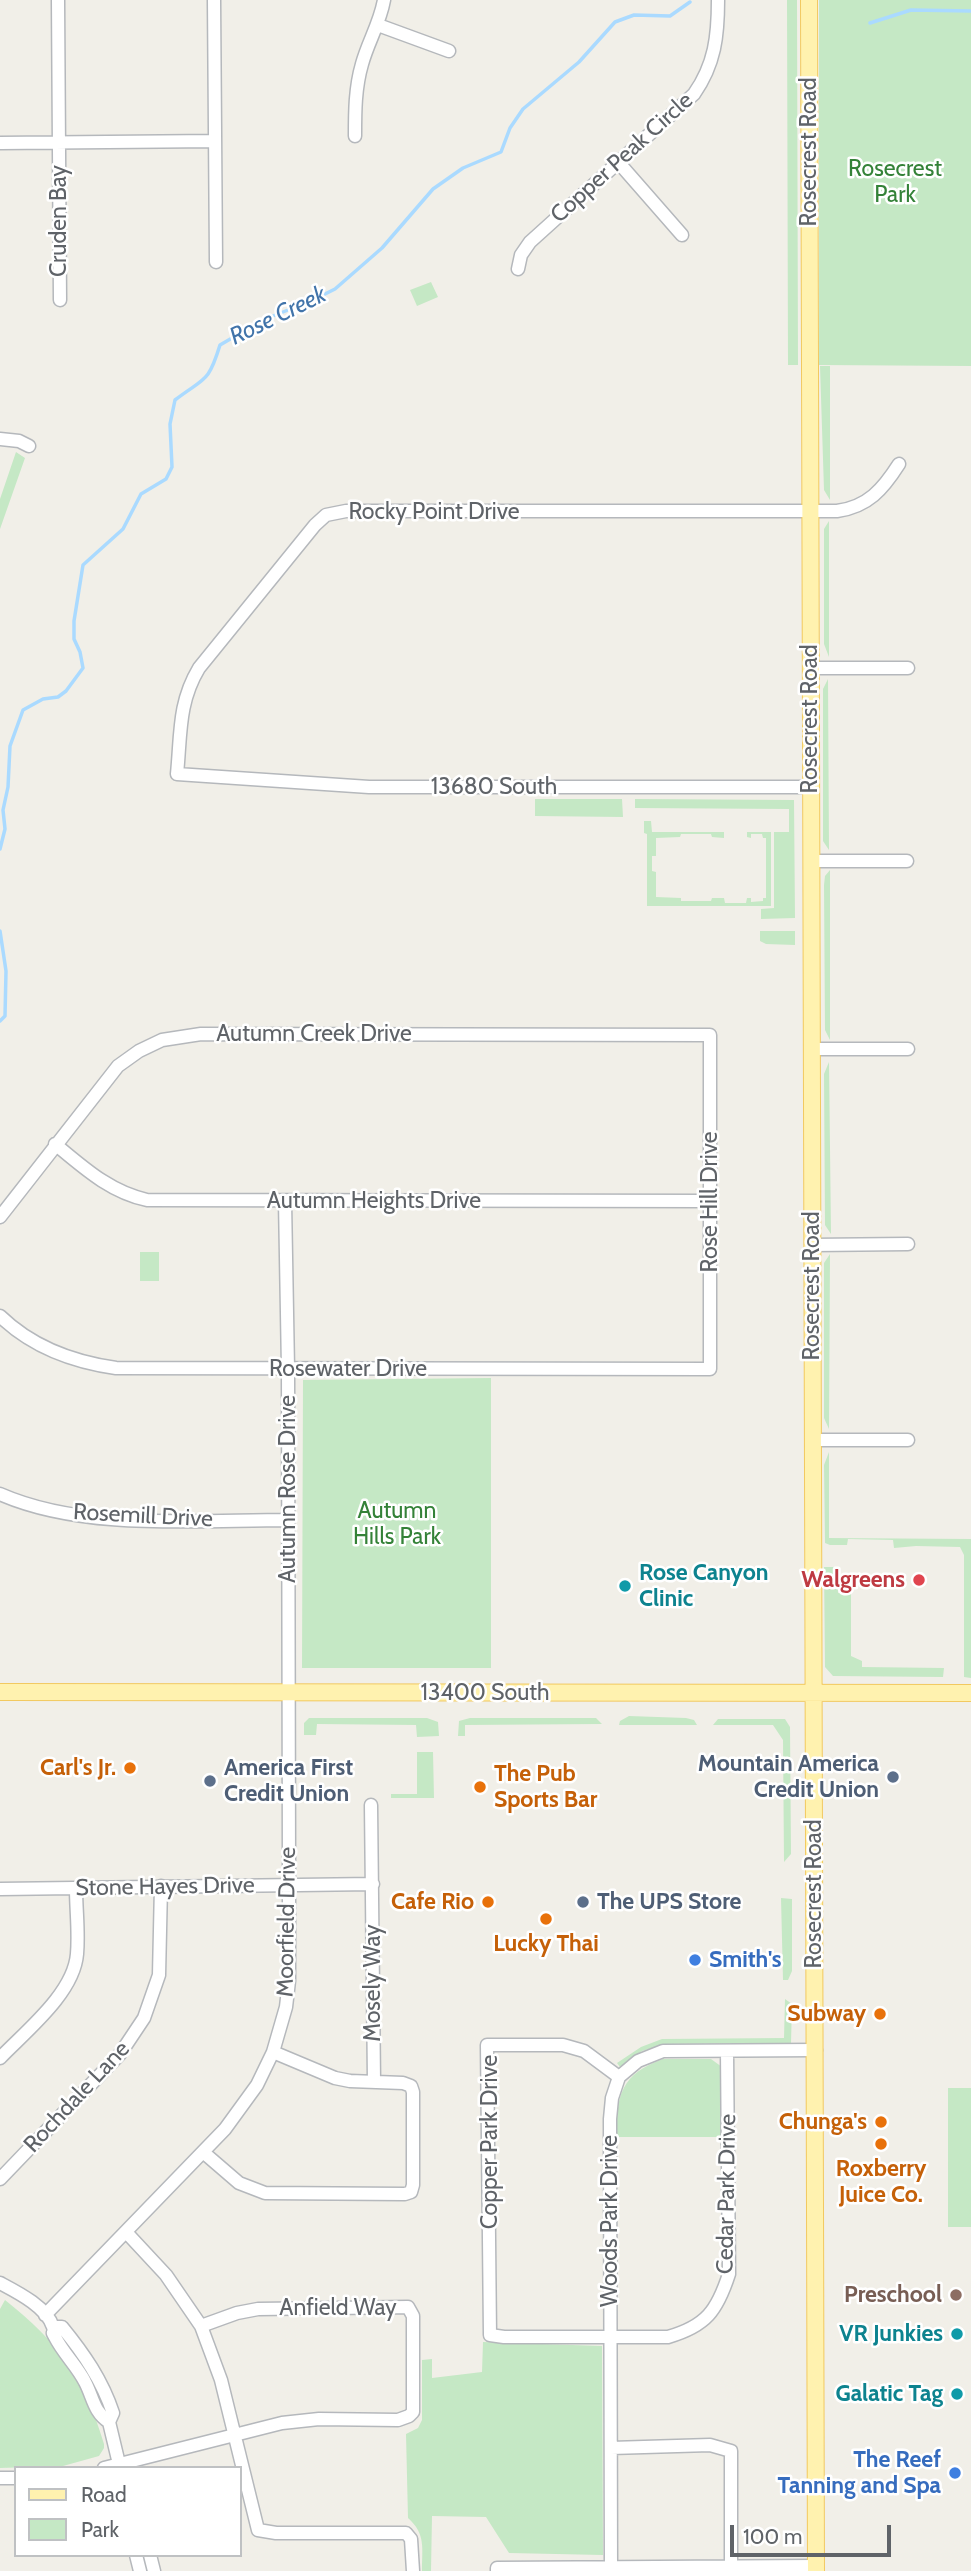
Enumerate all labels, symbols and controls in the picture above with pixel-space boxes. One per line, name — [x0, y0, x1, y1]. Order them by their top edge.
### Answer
street label: Rosecrest Road — [795, 78, 823, 226]
street label: Copper Peak Circle — [545, 87, 699, 229]
park label: Rosecrest Park — [848, 155, 942, 209]
street label: Cruden Bay — [45, 165, 73, 277]
water label: Rose Creek — [225, 280, 331, 352]
street label: Rocky Point Drive — [348, 498, 520, 526]
street label: Rosecrest Road — [796, 645, 824, 793]
street label: 13680 South — [431, 773, 557, 801]
street label: Autumn Creek Drive — [216, 1020, 412, 1048]
street label: Rose Hill Drive — [696, 1131, 724, 1273]
street label: Autumn Heights Drive — [267, 1187, 481, 1215]
street label: Rosecrest Road — [798, 1212, 826, 1360]
street label: Rosewater Drive — [269, 1355, 427, 1383]
street label: Autumn Rose Drive — [274, 1395, 302, 1583]
park label: Autumn Hills Park — [353, 1497, 441, 1551]
street label: Rosemill Drive — [72, 1499, 214, 1533]
place label: Rose Canyon Clinic — [639, 1559, 769, 1613]
place label: Walgreens — [801, 1566, 905, 1594]
marker: Walgreens — [911, 1572, 927, 1588]
marker: Rose Canyon Clinic — [617, 1578, 633, 1594]
street label: 13400 South — [421, 1679, 549, 1707]
place label: Mountain America Credit Union — [698, 1750, 879, 1804]
place label: Carl's Jr. — [40, 1754, 116, 1782]
place label: America First Credit Union — [224, 1754, 353, 1808]
marker: Carl's Jr. — [122, 1760, 138, 1776]
place label: The Pub Sports Bar — [494, 1760, 597, 1814]
marker: Mountain America Credit Union — [885, 1769, 901, 1785]
marker: America First Credit Union — [202, 1773, 218, 1789]
marker: The Pub Sports Bar — [472, 1779, 488, 1795]
street label: Rosecrest Road — [800, 1820, 828, 1968]
street label: Moorfield Drive — [272, 1847, 302, 1997]
street label: Stone Hayes Drive — [75, 1872, 255, 1902]
place label: Cafe Rio — [391, 1888, 474, 1916]
place label: The UPS Store — [597, 1888, 741, 1916]
marker: Cafe Rio — [480, 1894, 496, 1910]
marker: The UPS Store — [575, 1894, 591, 1910]
marker: Lucky Thai — [538, 1911, 554, 1927]
street label: Mosely Way — [359, 1924, 387, 2042]
place label: Lucky Thai — [493, 1930, 599, 1958]
place label: Smith's — [709, 1946, 782, 1974]
marker: Smith's — [687, 1952, 703, 1968]
place label: Subway — [787, 2000, 866, 2028]
marker: Subway — [872, 2006, 888, 2022]
street label: Rochdale Lane — [18, 2036, 136, 2158]
street label: Copper Park Drive — [476, 2055, 504, 2229]
place label: Chunga's — [779, 2108, 867, 2136]
street label: Cedar Park Drive — [712, 2114, 742, 2274]
marker: Chunga's — [873, 2114, 889, 2130]
street label: Woods Park Drive — [596, 2135, 624, 2307]
marker: Roxberry Juice Co. — [873, 2136, 889, 2152]
place label: Roxberry Juice Co. — [836, 2155, 926, 2209]
place label: Preschool — [844, 2281, 942, 2309]
marker: Preschool — [948, 2287, 964, 2303]
street label: Anfield Way — [279, 2294, 397, 2322]
place label: VR Junkies — [839, 2320, 943, 2348]
marker: VR Junkies — [949, 2326, 965, 2342]
place label: Galatic Tag — [835, 2380, 943, 2408]
marker: Galatic Tag — [949, 2386, 965, 2402]
place label: The Reef Tanning and Spa — [777, 2446, 941, 2500]
marker: The Reef Tanning and Spa — [947, 2465, 963, 2481]
legend — [14, 2466, 242, 2557]
text: Road — [81, 2482, 127, 2507]
scale bar — [733, 2512, 894, 2556]
text: Park — [81, 2517, 119, 2542]
text: 100 m — [743, 2524, 802, 2549]

